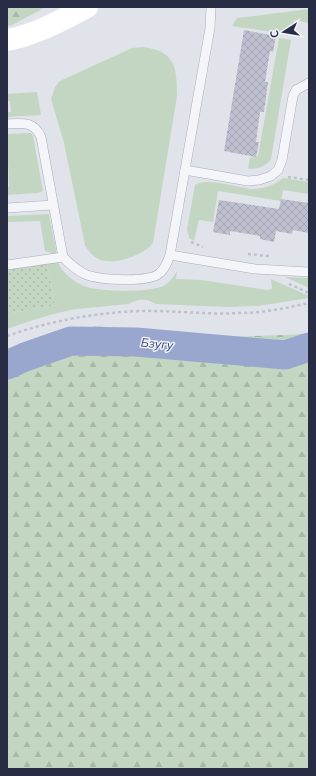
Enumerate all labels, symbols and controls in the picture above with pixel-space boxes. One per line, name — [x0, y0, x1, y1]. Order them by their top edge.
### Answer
north arrow — [264, 12, 304, 52]
text: С — [266, 28, 282, 39]
water label: Бзугу — [140, 335, 174, 352]

